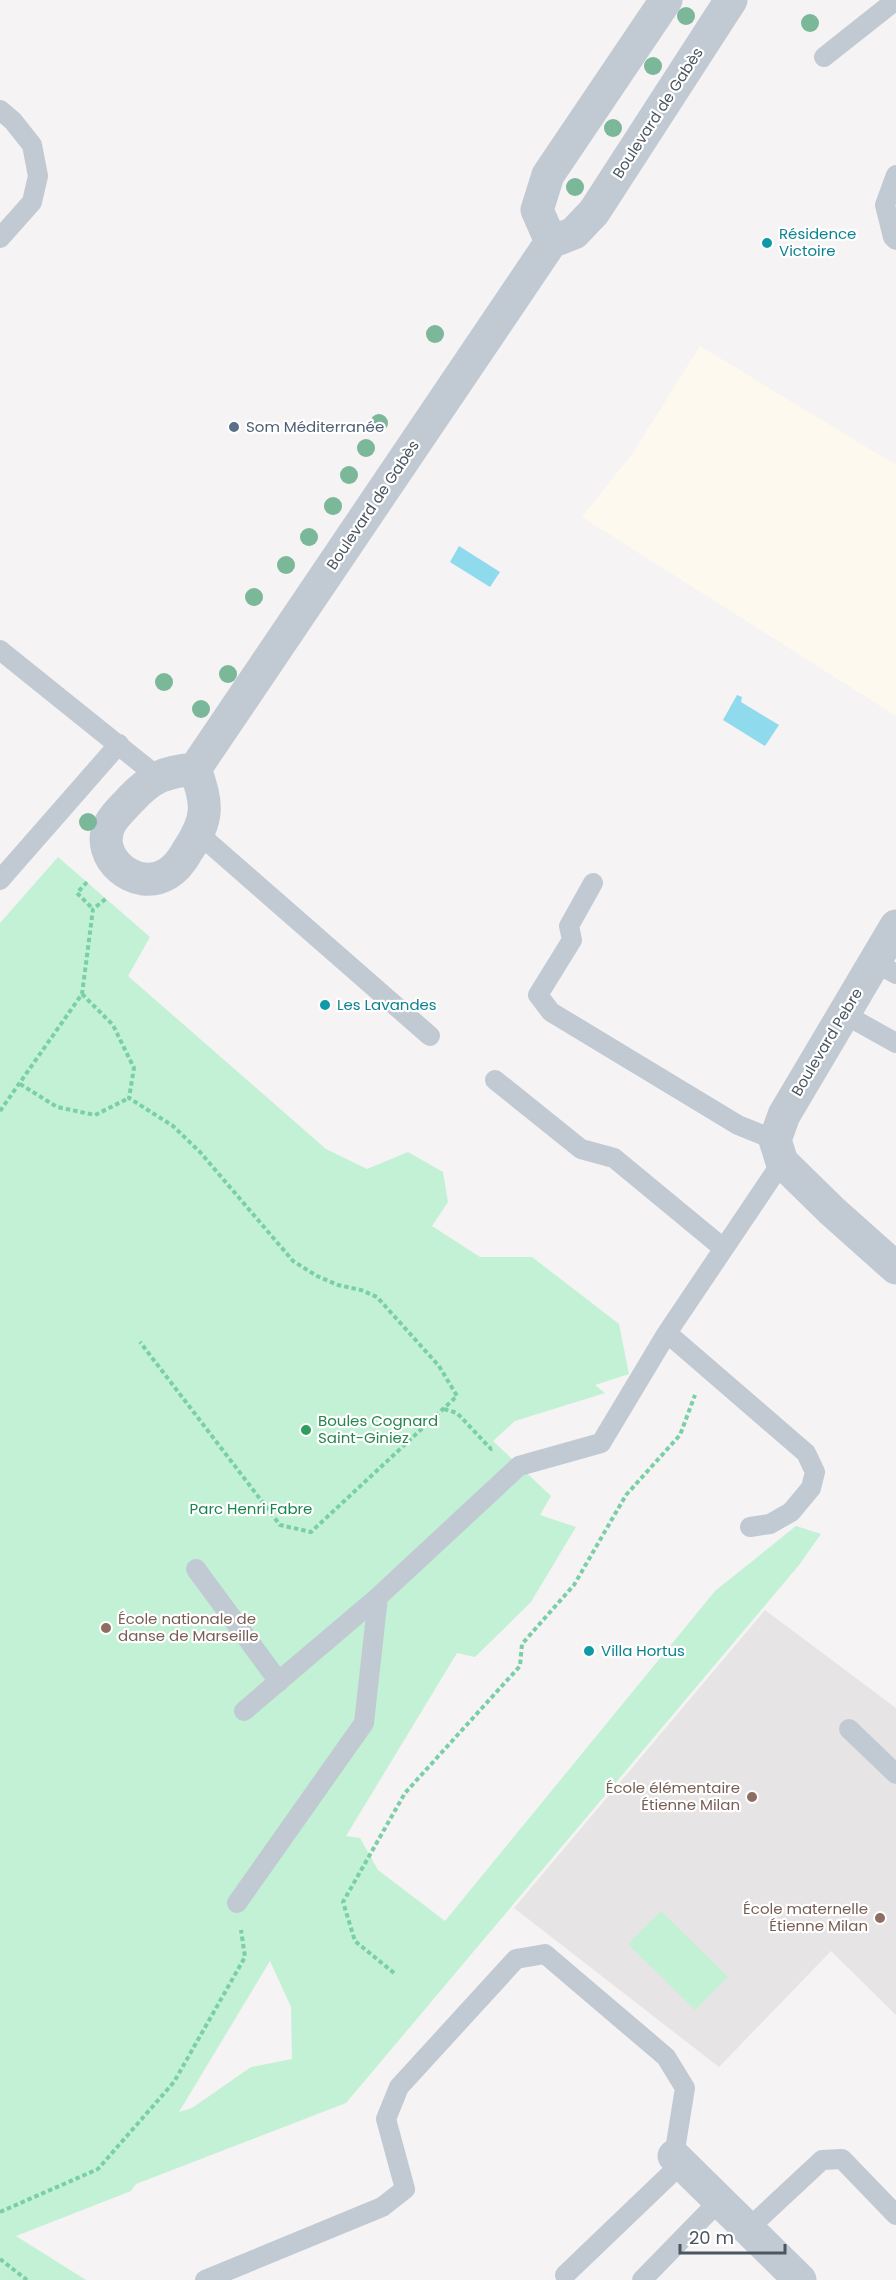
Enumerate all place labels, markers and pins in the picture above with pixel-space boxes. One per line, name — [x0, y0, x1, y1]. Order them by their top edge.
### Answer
place label: Résidence Victoire — [779, 223, 856, 261]
marker: Résidence Victoire — [760, 236, 774, 250]
place label: Som Méditerranée — [246, 416, 384, 437]
marker: Som Méditerranée — [227, 420, 241, 434]
place label: Les Lavandes — [337, 994, 437, 1015]
marker: Les Lavandes — [318, 998, 332, 1012]
place label: Boules Cognard Saint-Giniez — [318, 1410, 438, 1448]
marker: Boules Cognard Saint-Giniez — [299, 1423, 313, 1437]
place label: École nationale de danse de Marseille — [118, 1608, 259, 1646]
marker: École nationale de danse de Marseille — [99, 1621, 113, 1635]
place label: Villa Hortus — [601, 1640, 685, 1661]
marker: Villa Hortus — [582, 1644, 596, 1658]
place label: École élémentaire Étienne Milan — [606, 1777, 740, 1815]
marker: École élémentaire Étienne Milan — [745, 1790, 759, 1804]
place label: École maternelle Étienne Milan — [743, 1898, 868, 1936]
marker: École maternelle Étienne Milan — [873, 1911, 887, 1925]

